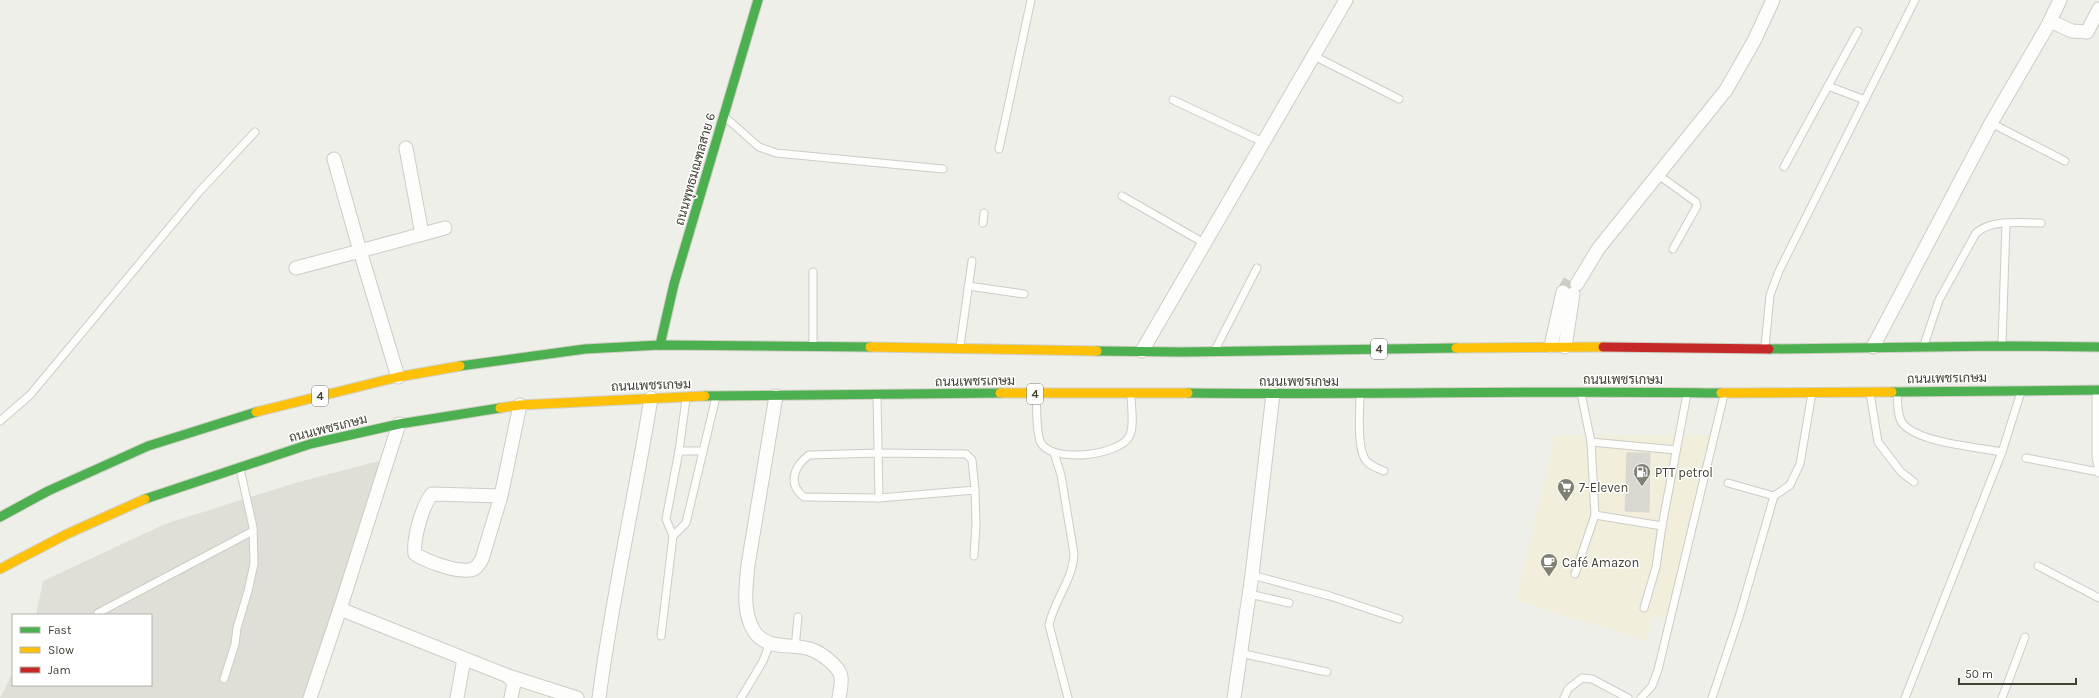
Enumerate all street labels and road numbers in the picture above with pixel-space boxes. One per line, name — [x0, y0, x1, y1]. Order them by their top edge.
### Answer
street label: ถนนพุทธมณฑลสาย 6 — [672, 111, 720, 228]
road number: 4 — [1371, 339, 1387, 359]
street label: ถนนเพชรเกษม — [1907, 370, 1987, 386]
street label: ถนนเพชรเกษม — [1583, 372, 1663, 387]
street label: ถนนเพชรเกษม — [935, 373, 1015, 389]
street label: ถนนเพชรเกษม — [1259, 374, 1339, 389]
street label: ถนนเพชรเกษม — [611, 376, 691, 394]
road number: 4 — [1027, 384, 1043, 404]
road number: 4 — [312, 386, 328, 406]
street label: ถนนเพชรเกษม — [287, 411, 369, 445]

